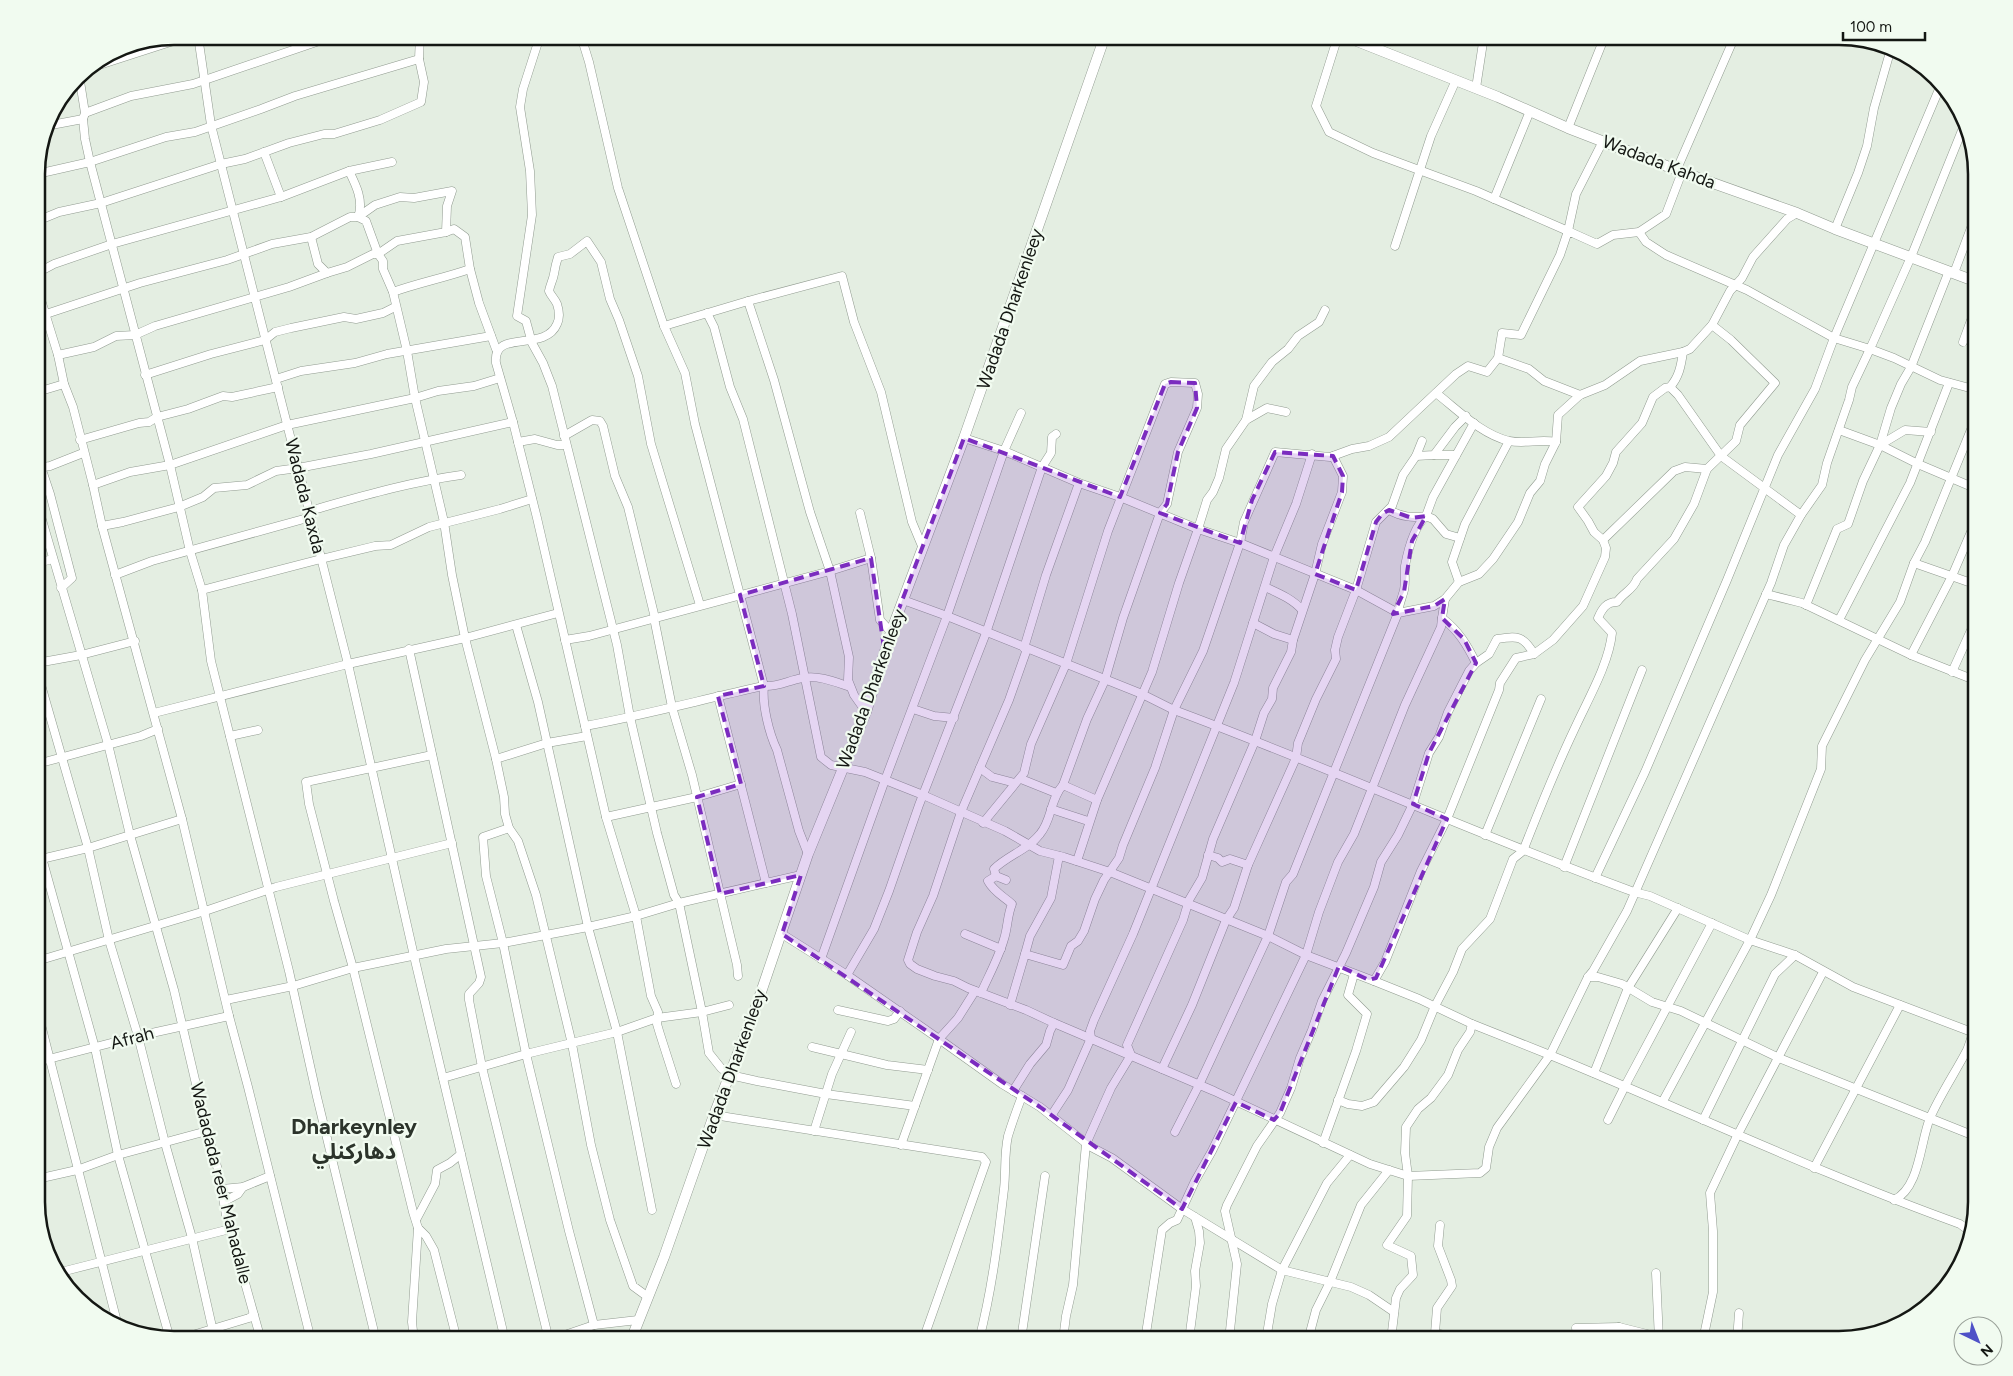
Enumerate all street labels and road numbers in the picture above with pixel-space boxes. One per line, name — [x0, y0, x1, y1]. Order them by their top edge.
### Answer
street label: Wadada Kahda — [1599, 130, 1719, 194]
street label: Wadada Dharkenleey — [972, 225, 1048, 392]
street label: Wadada Kaxda — [280, 436, 330, 556]
street label: Wadada Dharkenleey — [832, 606, 910, 772]
street label: Wadada Dharkenleey — [693, 986, 771, 1152]
street label: Afrah — [108, 1022, 156, 1054]
street label: Wadadada reer Mahadalle — [185, 1080, 257, 1286]

